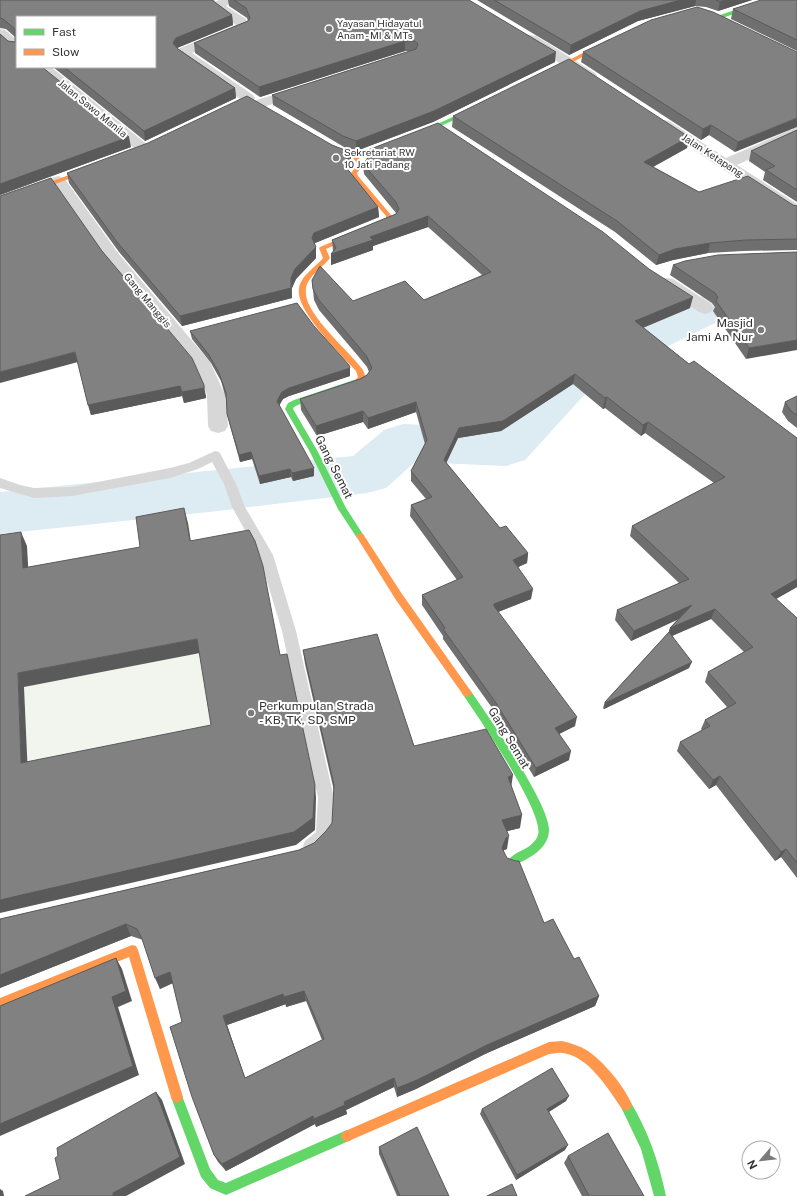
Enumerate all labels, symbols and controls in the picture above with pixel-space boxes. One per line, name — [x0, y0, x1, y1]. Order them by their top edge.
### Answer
legend — [16, 16, 156, 68]
place label: Yayasan Hidayatul Anam - MI & MTs — [337, 17, 422, 41]
marker: Yayasan Hidayatul Anam - MI & MTs — [324, 24, 334, 34]
text: Fast — [52, 25, 77, 39]
text: Slow — [52, 45, 80, 59]
street label: Jalan Sawo Manila — [56, 77, 130, 139]
street label: Jalan Ketapang — [680, 131, 746, 179]
place label: Sekretariat RW 10 Jati Padang — [344, 146, 415, 170]
marker: Sekretariat RW 10 Jati Padang — [331, 153, 341, 163]
street label: Gang Manggis — [122, 270, 174, 330]
place label: Masjid Jami An Nur — [686, 316, 753, 344]
marker: Masjid Jami An Nur — [756, 325, 766, 335]
street label: Gang Semat — [312, 433, 356, 501]
place label: Perkumpulan Strada - KB, TK, SD, SMP — [259, 699, 374, 727]
street label: Gang Semat — [485, 705, 533, 771]
marker: Perkumpulan Strada - KB, TK, SD, SMP — [246, 708, 256, 718]
north arrow — [741, 1140, 781, 1180]
text: N — [745, 1158, 759, 1171]

